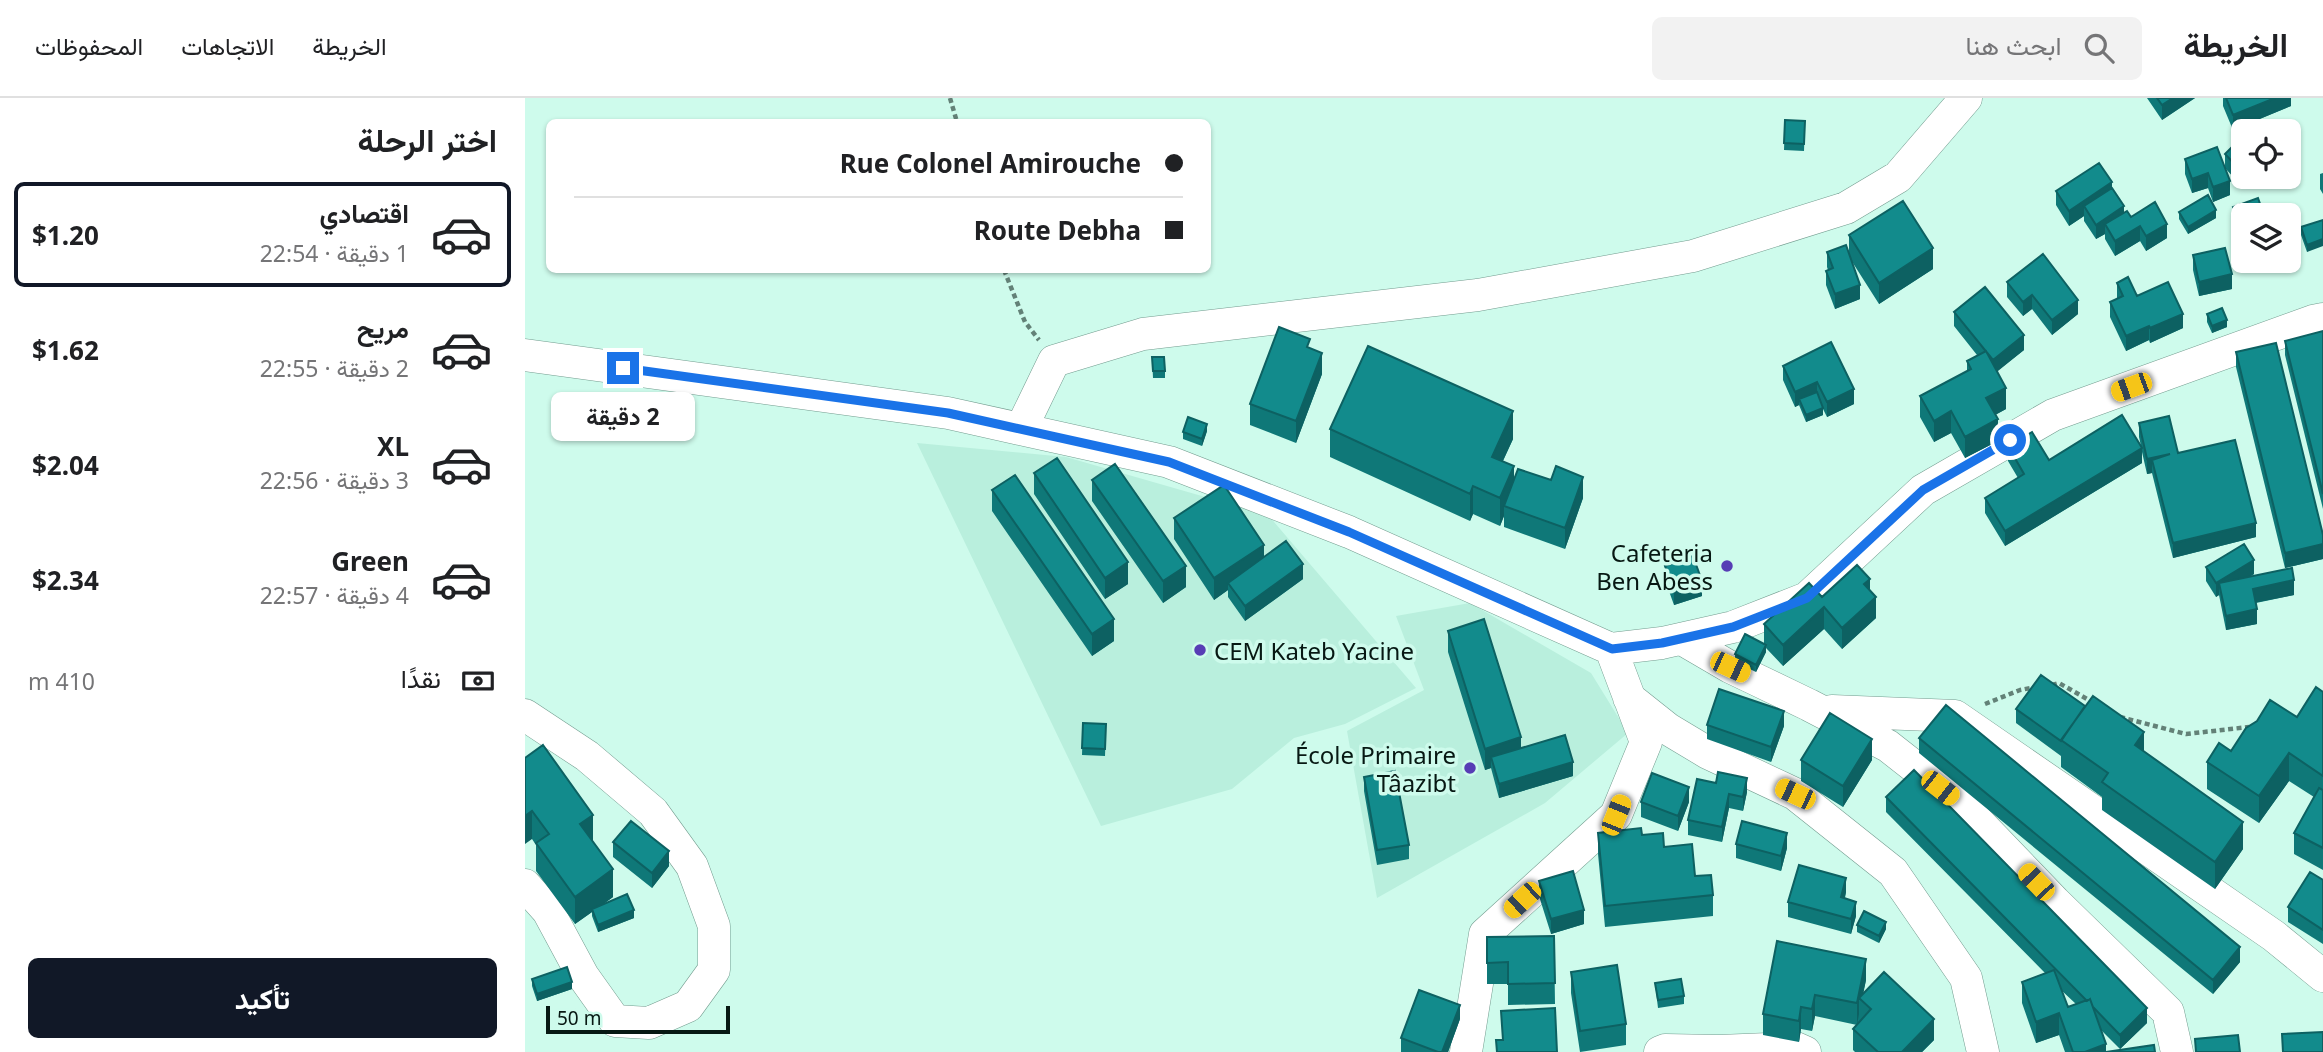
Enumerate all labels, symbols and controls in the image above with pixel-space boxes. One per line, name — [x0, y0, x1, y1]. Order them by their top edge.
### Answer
search box — [1652, 17, 2142, 80]
text: الخريطة — [2184, 22, 2288, 67]
text: ابحث هنا — [1966, 27, 2062, 63]
text: المحفوظات — [35, 29, 143, 62]
text: الاتجاهات — [181, 29, 274, 62]
text: الخريطة — [312, 29, 387, 62]
icon: search — [2080, 29, 2118, 67]
text: اختر الرحلة — [357, 118, 497, 161]
map controls — [2231, 119, 2301, 273]
button: locate — [2231, 119, 2301, 189]
text: Rue Colonel Amirouche — [840, 145, 1141, 181]
text: اقتصادي — [320, 195, 409, 231]
icon: car — [430, 203, 493, 266]
button: layers — [2231, 203, 2301, 273]
text: Route Debha — [974, 212, 1141, 248]
text: $1.20 — [32, 217, 99, 253]
text: 1 دقيقة · 22:54 — [260, 237, 409, 269]
text: مريح — [357, 310, 409, 346]
icon: car — [430, 318, 493, 381]
text: $1.62 — [32, 332, 99, 368]
text: 2 دقيقة · 22:55 — [260, 352, 409, 384]
route end — [607, 352, 639, 384]
car — [2108, 370, 2155, 404]
callout: 2 دقيقة — [551, 392, 695, 442]
text: 2 دقيقة — [586, 400, 660, 432]
route start — [1994, 424, 2026, 456]
text: XL — [377, 428, 409, 464]
icon: car — [430, 433, 493, 496]
text: $2.04 — [32, 447, 99, 483]
text: 3 دقيقة · 22:56 — [260, 464, 409, 496]
place label: Cafeteria Ben Abess — [1596, 536, 1713, 597]
text: Green — [331, 543, 409, 579]
icon: car — [430, 548, 493, 611]
marker: Cafeteria Ben Abess — [1719, 558, 1735, 574]
text: $2.34 — [32, 562, 99, 598]
text: 4 دقيقة · 22:57 — [260, 579, 409, 611]
place label: CEM Kateb Yacine — [1214, 634, 1414, 667]
marker: CEM Kateb Yacine — [1192, 642, 1208, 658]
car — [1707, 649, 1754, 685]
text: نقدًا — [401, 660, 441, 696]
icon: cash — [459, 662, 497, 700]
text: 410 m — [28, 665, 95, 697]
place label: École Primaire Tâazibt — [1295, 738, 1456, 799]
marker: École Primaire Tâazibt — [1462, 760, 1478, 776]
car — [1917, 767, 1964, 809]
car — [1772, 776, 1819, 812]
car — [1599, 792, 1634, 838]
car — [2014, 860, 2059, 904]
car — [1500, 878, 1545, 922]
button: تأكيد — [28, 958, 497, 1038]
scale bar — [546, 1003, 730, 1035]
text: 50 m — [557, 1005, 601, 1031]

